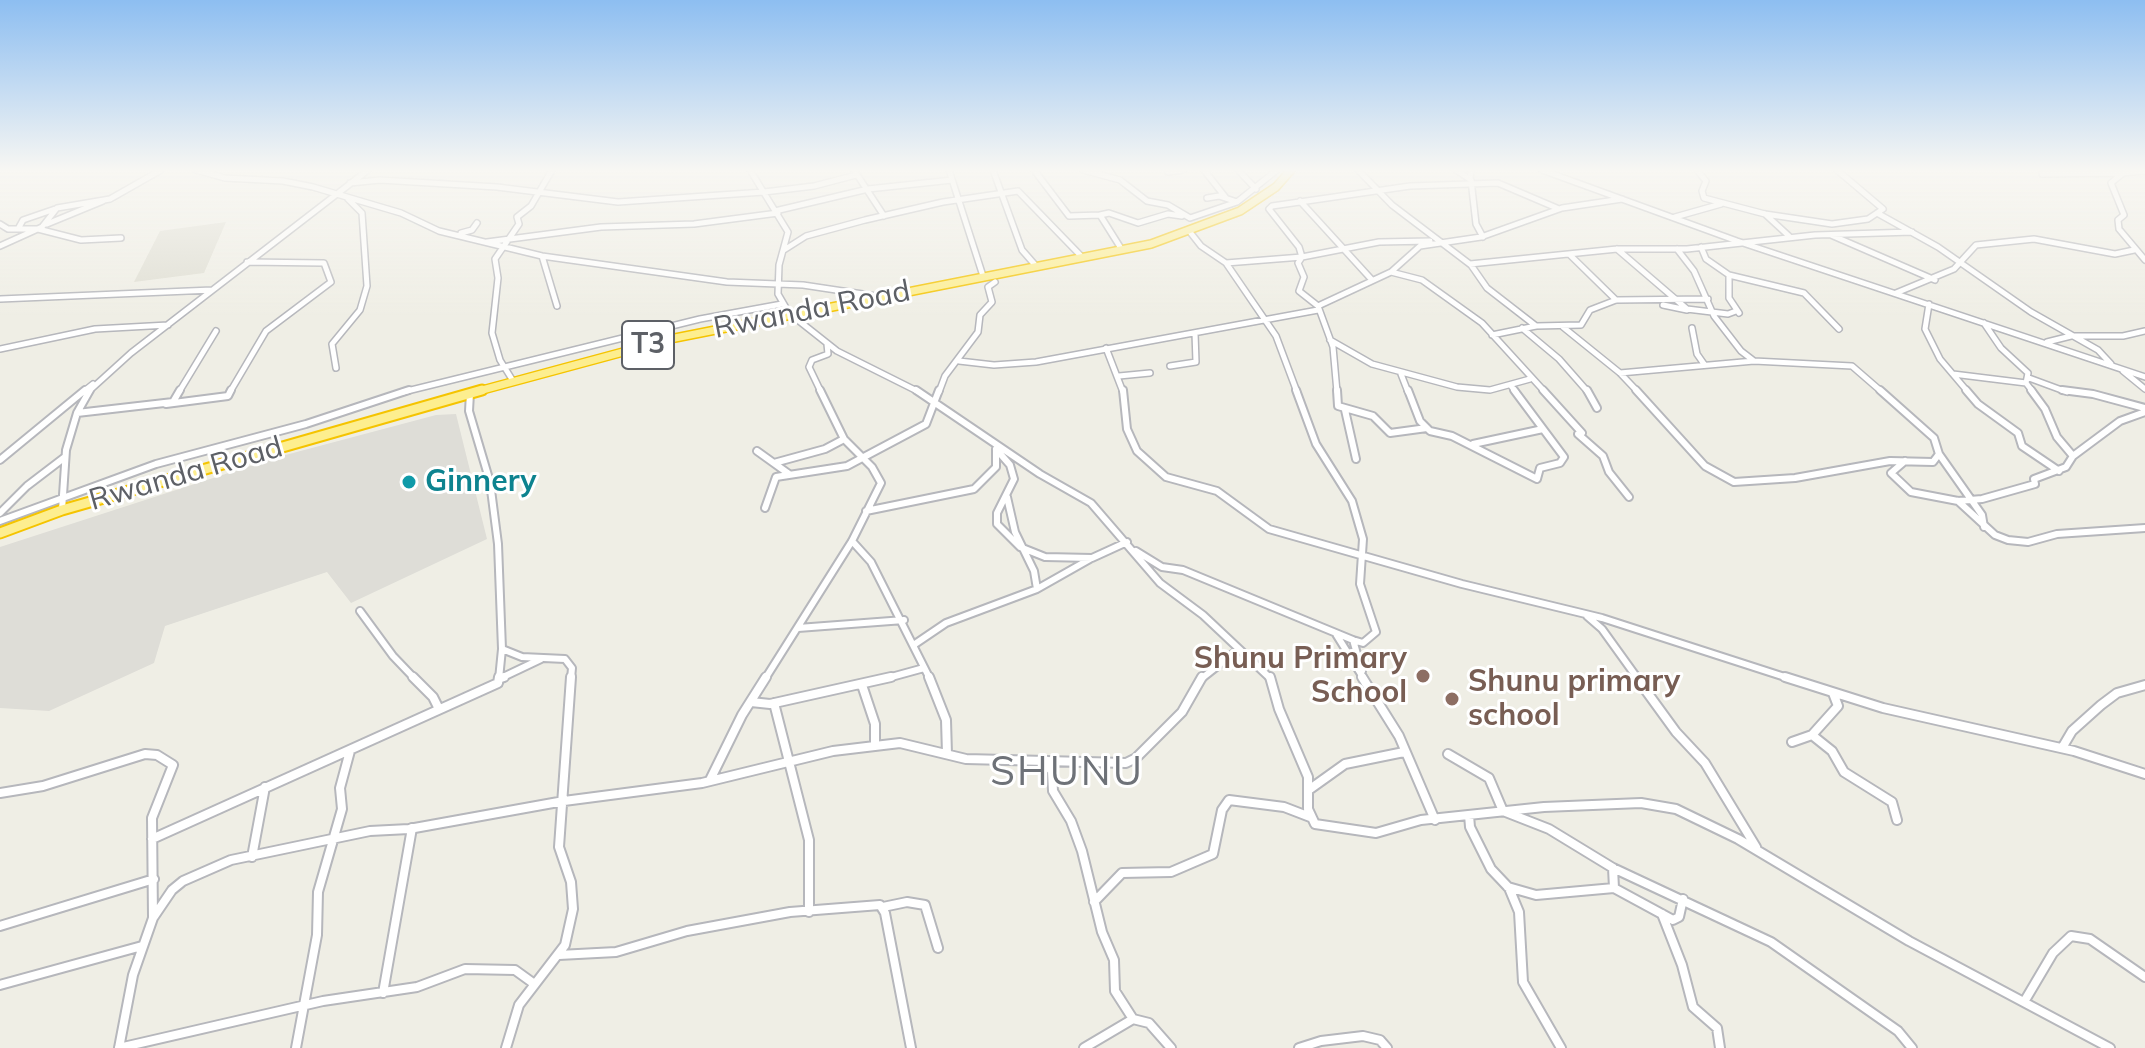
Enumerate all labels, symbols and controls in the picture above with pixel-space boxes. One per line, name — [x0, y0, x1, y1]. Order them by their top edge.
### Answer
street label: Rwanda Road — [711, 273, 913, 347]
road number: T3 — [622, 321, 674, 369]
street label: Rwanda Road — [85, 429, 287, 519]
place label: Ginnery — [425, 464, 537, 500]
marker: Ginnery — [400, 473, 418, 491]
place label: Shunu Primary School — [1194, 641, 1407, 712]
place label: Shunu primary school — [1468, 664, 1680, 734]
marker: Shunu Primary School — [1414, 667, 1432, 685]
marker: Shunu primary school — [1443, 690, 1461, 708]
district label: SHUNU — [990, 749, 1144, 797]

